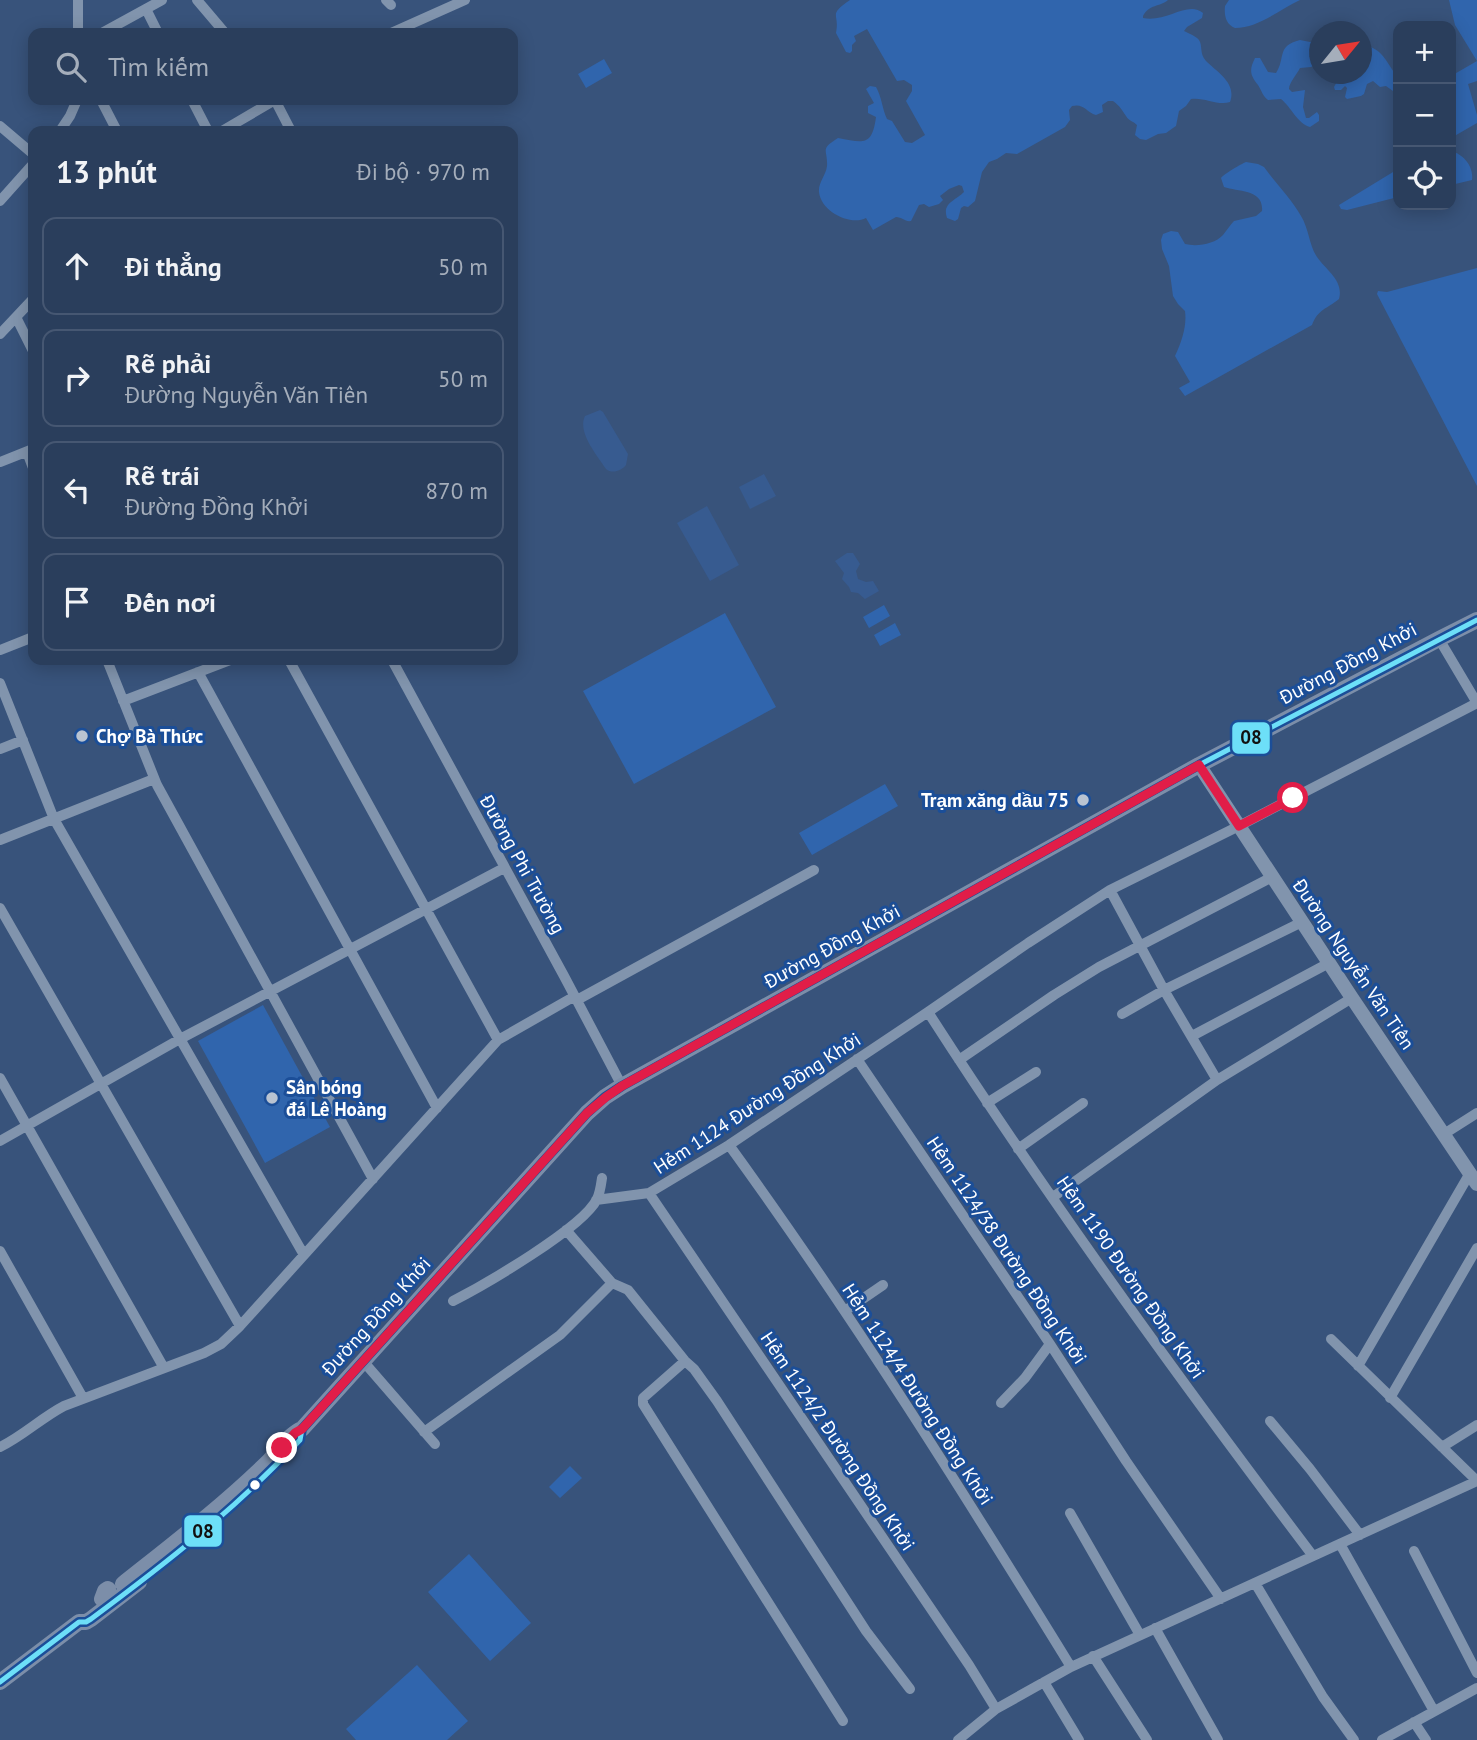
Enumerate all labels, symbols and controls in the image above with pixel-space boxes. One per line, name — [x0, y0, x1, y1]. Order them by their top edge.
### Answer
north arrow — [1309, 21, 1372, 84]
map controls — [1393, 21, 1456, 210]
button: + — [1393, 21, 1456, 84]
search box — [28, 28, 518, 105]
icon: search — [52, 48, 90, 86]
text: Tìm kiếm — [108, 50, 209, 83]
button: − — [1393, 84, 1456, 147]
button: locate — [1393, 147, 1456, 210]
text: 13 phút — [56, 152, 157, 191]
text: Đi bộ · 970 m — [357, 157, 490, 186]
icon: ahead — [58, 247, 96, 285]
text: Đi thẳng — [125, 250, 222, 283]
text: 50 m — [438, 252, 488, 281]
text: Rẽ phải — [125, 347, 211, 380]
icon: right — [58, 359, 96, 397]
text: 50 m — [438, 364, 488, 393]
text: Đường Nguyễn Văn Tiên — [125, 380, 368, 409]
text: Rẽ trái — [125, 459, 200, 492]
icon: left — [58, 471, 96, 509]
text: 870 m — [426, 476, 488, 505]
text: Đường Đồng Khởi — [125, 492, 309, 521]
icon: arrive — [58, 583, 96, 621]
text: Đến nơi — [125, 586, 216, 619]
street label: Đường Đồng Khởi — [1275, 617, 1421, 710]
line badge: 08 — [1231, 721, 1271, 755]
place label: Chợ Bà Thức — [96, 724, 203, 748]
text: 08 — [1240, 725, 1262, 749]
marker: Chợ Bà Thức — [74, 728, 90, 744]
route start — [1277, 782, 1308, 813]
place label: Trạm xăng dầu 75 — [921, 788, 1069, 812]
street label: Đường Phi Trường — [475, 790, 571, 937]
marker: Trạm xăng dầu 75 — [1075, 792, 1091, 808]
street label: Đường Nguyễn Văn Tiên — [1287, 873, 1420, 1054]
street label: Đường Đồng Khởi — [759, 899, 904, 994]
street label: Hẻm 1124 Đường Đồng Khởi — [649, 1027, 865, 1179]
place label: Sân bóng đá Lê Hoàng — [286, 1075, 387, 1121]
marker: Sân bóng đá Lê Hoàng — [264, 1090, 280, 1106]
street label: Hẻm 1124/38 Đường Đồng Khởi — [922, 1132, 1092, 1368]
street label: Hẻm 1190 Đường Đồng Khởi — [1052, 1171, 1210, 1383]
street label: Đường Đồng Khởi — [316, 1252, 436, 1381]
street label: Hẻm 1124/4 Đường Đồng Khởi — [837, 1279, 999, 1509]
street label: Hẻm 1124/2 Đường Đồng Khởi — [756, 1327, 920, 1555]
route end — [266, 1432, 297, 1463]
unlabelled marker — [248, 1478, 262, 1492]
line badge: 08 — [183, 1514, 223, 1548]
text: 08 — [192, 1519, 214, 1543]

